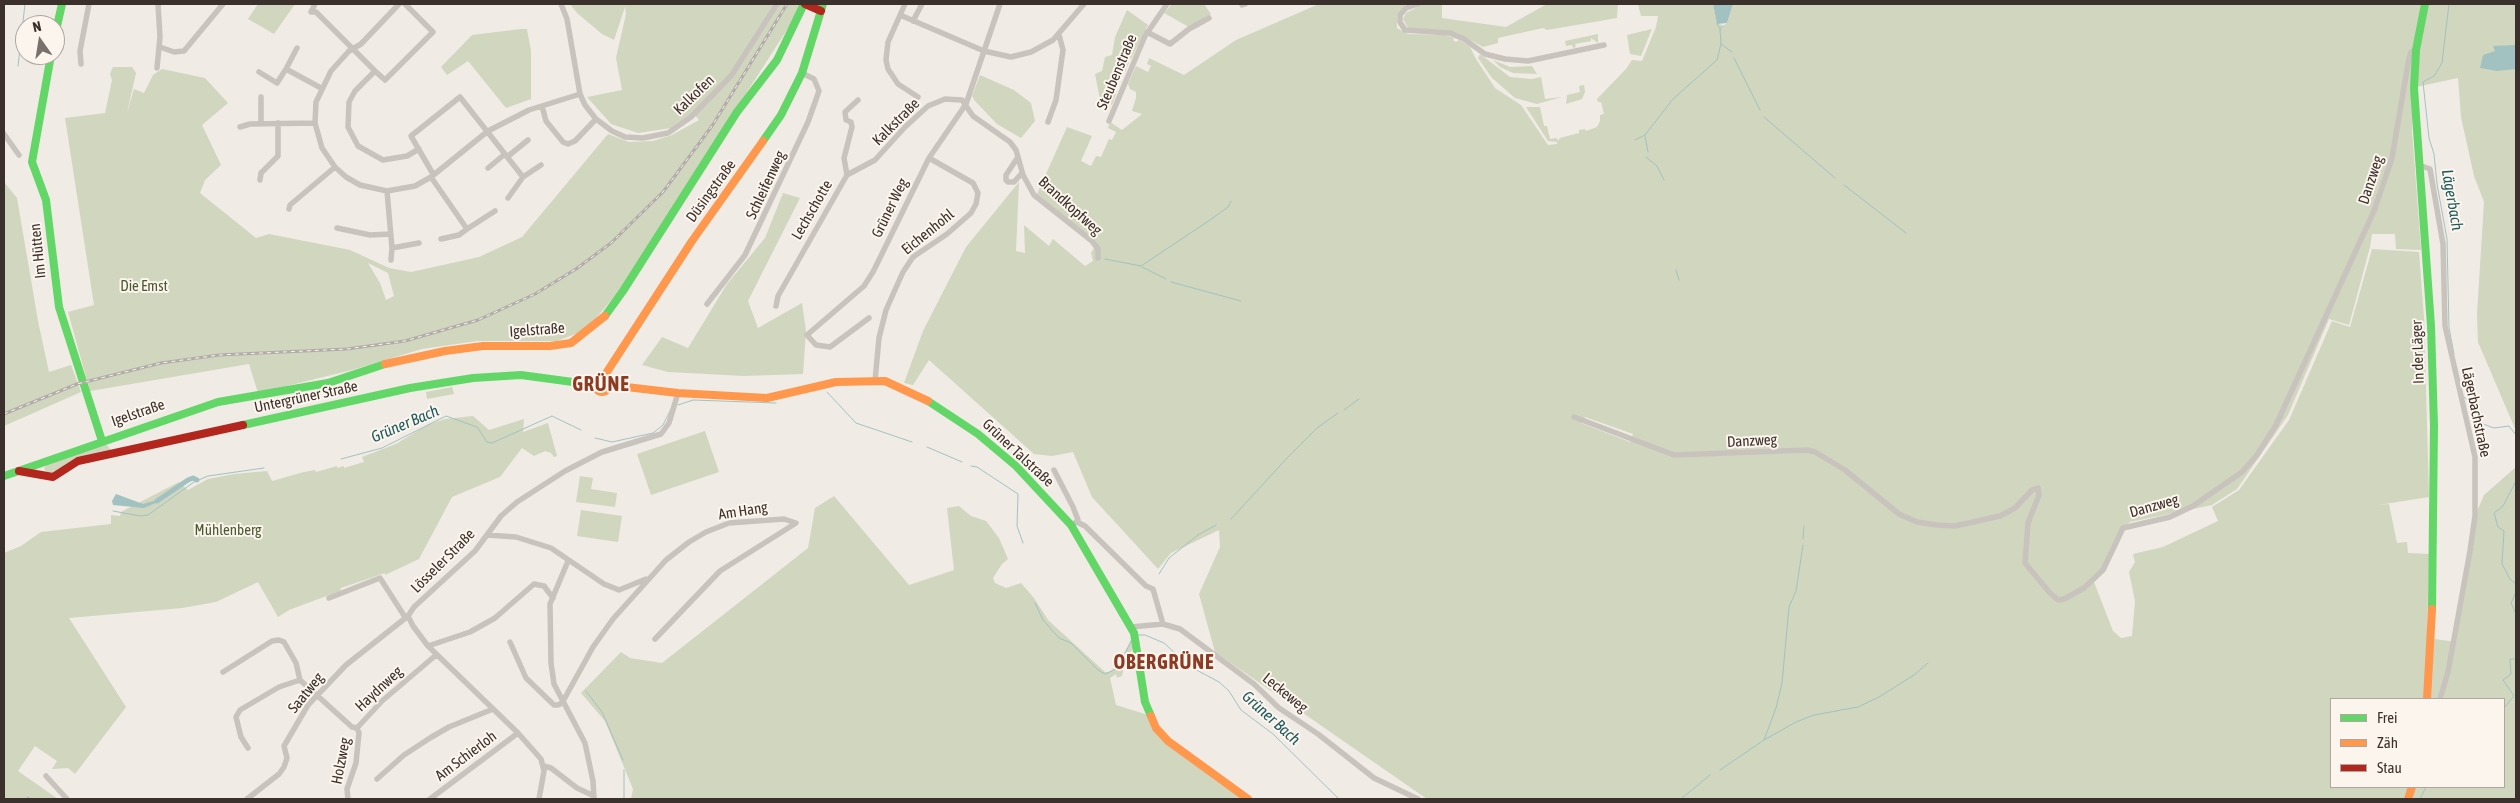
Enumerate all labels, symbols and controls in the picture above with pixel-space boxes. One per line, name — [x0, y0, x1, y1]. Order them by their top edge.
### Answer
north arrow — [15, 15, 65, 65]
text: N — [31, 18, 43, 35]
street label: Steubenstraße — [1093, 32, 1141, 112]
street label: Kalkofen — [670, 71, 718, 119]
street label: Kalkstraße — [869, 95, 923, 149]
street label: Schleifenweg — [742, 148, 790, 222]
street label: Danzweg — [2355, 153, 2387, 207]
street label: Düsingstraße — [682, 156, 740, 226]
water label: Lägerbach — [2437, 168, 2467, 232]
street label: Brandkopfweg — [1035, 173, 1105, 239]
street label: Grüner Weg — [868, 175, 912, 241]
street label: Lechschotte — [788, 177, 836, 243]
street label: Eichenhohl — [898, 205, 958, 259]
street label: Im Hütten — [26, 223, 50, 279]
park label: Die Emst — [120, 277, 168, 295]
street label: Igelstraße — [509, 319, 565, 341]
street label: In der Läger — [2408, 320, 2428, 384]
street label: Lägerbachstraße — [2458, 365, 2494, 459]
district label: GRÜNE — [572, 373, 630, 397]
street label: Untergrüner Straße — [253, 377, 359, 417]
street label: Igelstraße — [109, 395, 167, 431]
water label: Grüner Bach — [368, 401, 442, 447]
street label: Grüner Talstraße — [978, 415, 1058, 491]
street label: Danzweg — [1727, 431, 1777, 451]
street label: Danzweg — [2127, 490, 2181, 522]
street label: Am Hang — [717, 498, 769, 524]
park label: Mühlenberg — [195, 521, 261, 539]
street label: Lösseler Straße — [407, 525, 479, 597]
district label: OBERGRÜNE — [1112, 651, 1216, 675]
street label: Haydnweg — [352, 663, 406, 715]
street label: Saatweg — [284, 669, 328, 717]
street label: Leckeweg — [1259, 669, 1311, 717]
water label: Grüner Bach — [1238, 687, 1304, 749]
legend — [2330, 698, 2505, 788]
text: Frei — [2377, 709, 2397, 726]
street label: Am Schierloh — [432, 727, 500, 785]
text: Zäh — [2377, 734, 2398, 751]
street label: Holzweg — [328, 736, 354, 786]
text: Stau — [2377, 759, 2402, 776]

